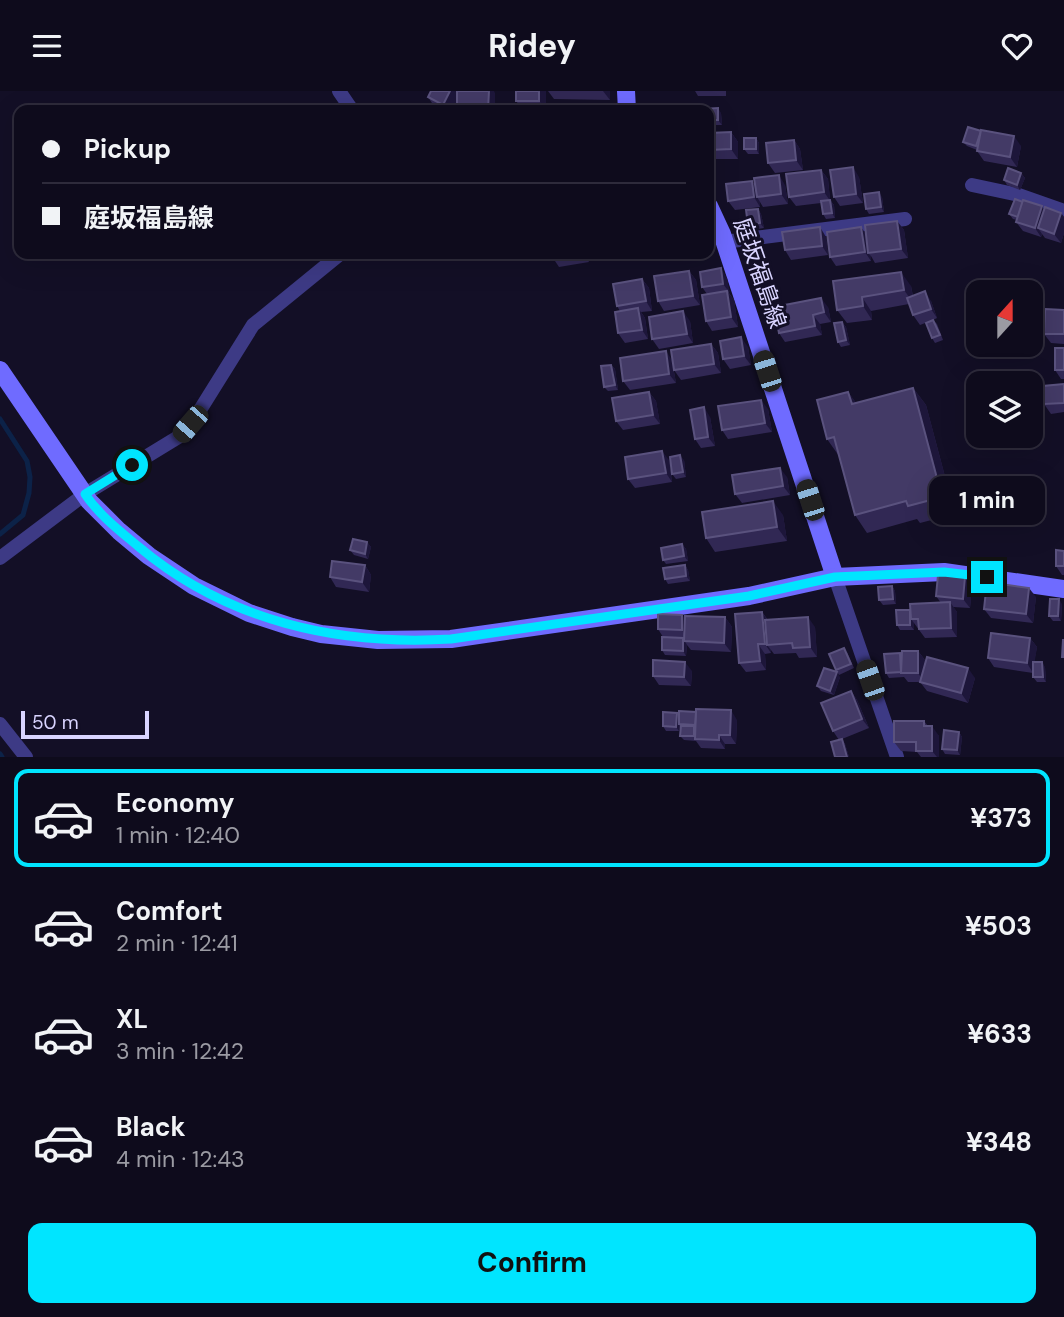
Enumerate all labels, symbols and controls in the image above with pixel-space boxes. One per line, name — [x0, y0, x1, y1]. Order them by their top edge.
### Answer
text: Ridey — [488, 25, 576, 67]
icon: menu — [28, 27, 66, 65]
icon: heart — [998, 27, 1036, 65]
text: Pickup — [84, 132, 171, 166]
text: 庭坂福島線 — [84, 201, 214, 235]
street label: 庭坂福島線 — [727, 214, 793, 332]
north arrow — [966, 280, 1043, 357]
map controls — [966, 280, 1043, 448]
car — [751, 348, 784, 394]
button: layers — [966, 371, 1043, 448]
car — [169, 401, 212, 447]
route start — [116, 449, 148, 481]
callout: 1 min — [929, 475, 1045, 525]
car — [794, 477, 827, 523]
text: 1 min — [959, 485, 1015, 515]
route end — [971, 561, 1003, 593]
car — [854, 657, 887, 703]
scale bar — [21, 708, 149, 740]
text: 50 m — [32, 710, 79, 735]
text: Economy — [116, 786, 234, 820]
icon: car — [32, 787, 95, 850]
text: ¥373 — [970, 801, 1032, 835]
text: 1 min · 12:40 — [116, 820, 240, 850]
text: Comfort — [116, 894, 222, 928]
icon: car — [32, 895, 95, 958]
text: ¥503 — [965, 909, 1032, 943]
text: 2 min · 12:41 — [116, 928, 238, 958]
text: XL — [116, 1002, 148, 1036]
icon: car — [32, 1003, 95, 1066]
text: ¥633 — [967, 1017, 1032, 1051]
text: 3 min · 12:42 — [116, 1036, 244, 1066]
text: Black — [116, 1110, 186, 1144]
icon: car — [32, 1111, 95, 1174]
text: ¥348 — [966, 1125, 1032, 1159]
text: 4 min · 12:43 — [116, 1144, 245, 1174]
button: Confirm — [28, 1223, 1036, 1303]

